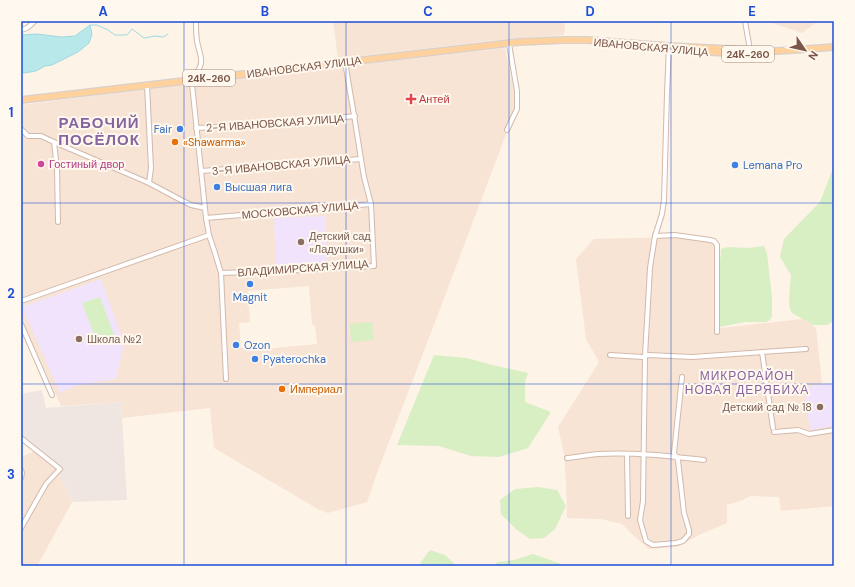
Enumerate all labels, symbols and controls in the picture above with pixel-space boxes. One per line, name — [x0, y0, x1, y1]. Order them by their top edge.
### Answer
text: A — [98, 3, 108, 20]
text: B — [261, 3, 269, 20]
text: C — [423, 3, 433, 20]
text: D — [585, 3, 595, 20]
text: E — [748, 3, 756, 20]
north arrow — [785, 30, 825, 70]
street label: ИВАНОВСКАЯ УЛИЦА — [593, 35, 710, 59]
road number: 24К-260 — [722, 46, 774, 62]
text: N — [805, 48, 821, 63]
street label: ИВАНОВСКАЯ УЛИЦА — [246, 53, 363, 81]
road number: 24К-260 — [183, 70, 235, 86]
place label: Антей — [419, 92, 450, 106]
marker: Антей — [406, 94, 416, 104]
text: 1 — [9, 104, 13, 121]
street label: 2-Я ИВАНОВСКАЯ УЛИЦА — [205, 111, 345, 135]
district label: РАБОЧИЙ ПОСЁЛОК — [58, 113, 140, 150]
place label: Fair — [154, 122, 172, 136]
marker: Fair — [175, 124, 185, 134]
place label: «Shawarma» — [183, 135, 246, 149]
marker: «Shawarma» — [170, 137, 180, 147]
street label: 3-Я ИВАНОВСКАЯ УЛИЦА — [211, 152, 351, 178]
place label: Гостиный двор — [49, 157, 124, 171]
place label: Lemana Pro — [743, 158, 803, 172]
marker: Гостиный двор — [36, 159, 46, 169]
marker: Lemana Pro — [730, 160, 740, 170]
place label: Высшая лига — [225, 180, 293, 194]
marker: Высшая лига — [212, 182, 222, 192]
street label: МОСКОВСКАЯ УЛИЦА — [241, 198, 360, 222]
place label: Детский сад «Ладушки» — [309, 229, 371, 256]
marker: Детский сад «Ладушки» — [296, 237, 306, 247]
street label: ВЛАДИМИРСКАЯ УЛИЦА — [237, 256, 370, 280]
marker: Magnit — [245, 279, 255, 289]
text: 2 — [7, 285, 15, 302]
place label: Magnit — [233, 290, 267, 304]
place label: Школа №2 — [87, 332, 142, 346]
marker: Школа №2 — [74, 334, 84, 344]
place label: Ozon — [244, 338, 270, 352]
marker: Ozon — [231, 340, 241, 350]
place label: Pyaterochka — [263, 352, 326, 366]
marker: Pyaterochka — [250, 354, 260, 364]
district label: МИКРОРАЙОН НОВАЯ ДЕРЯБИХА — [685, 368, 809, 398]
place label: Империал — [290, 382, 342, 396]
marker: Империал — [277, 384, 287, 394]
place label: Детский сад № 18 — [723, 400, 812, 414]
marker: Детский сад № 18 — [815, 402, 825, 412]
text: 3 — [7, 466, 15, 483]

